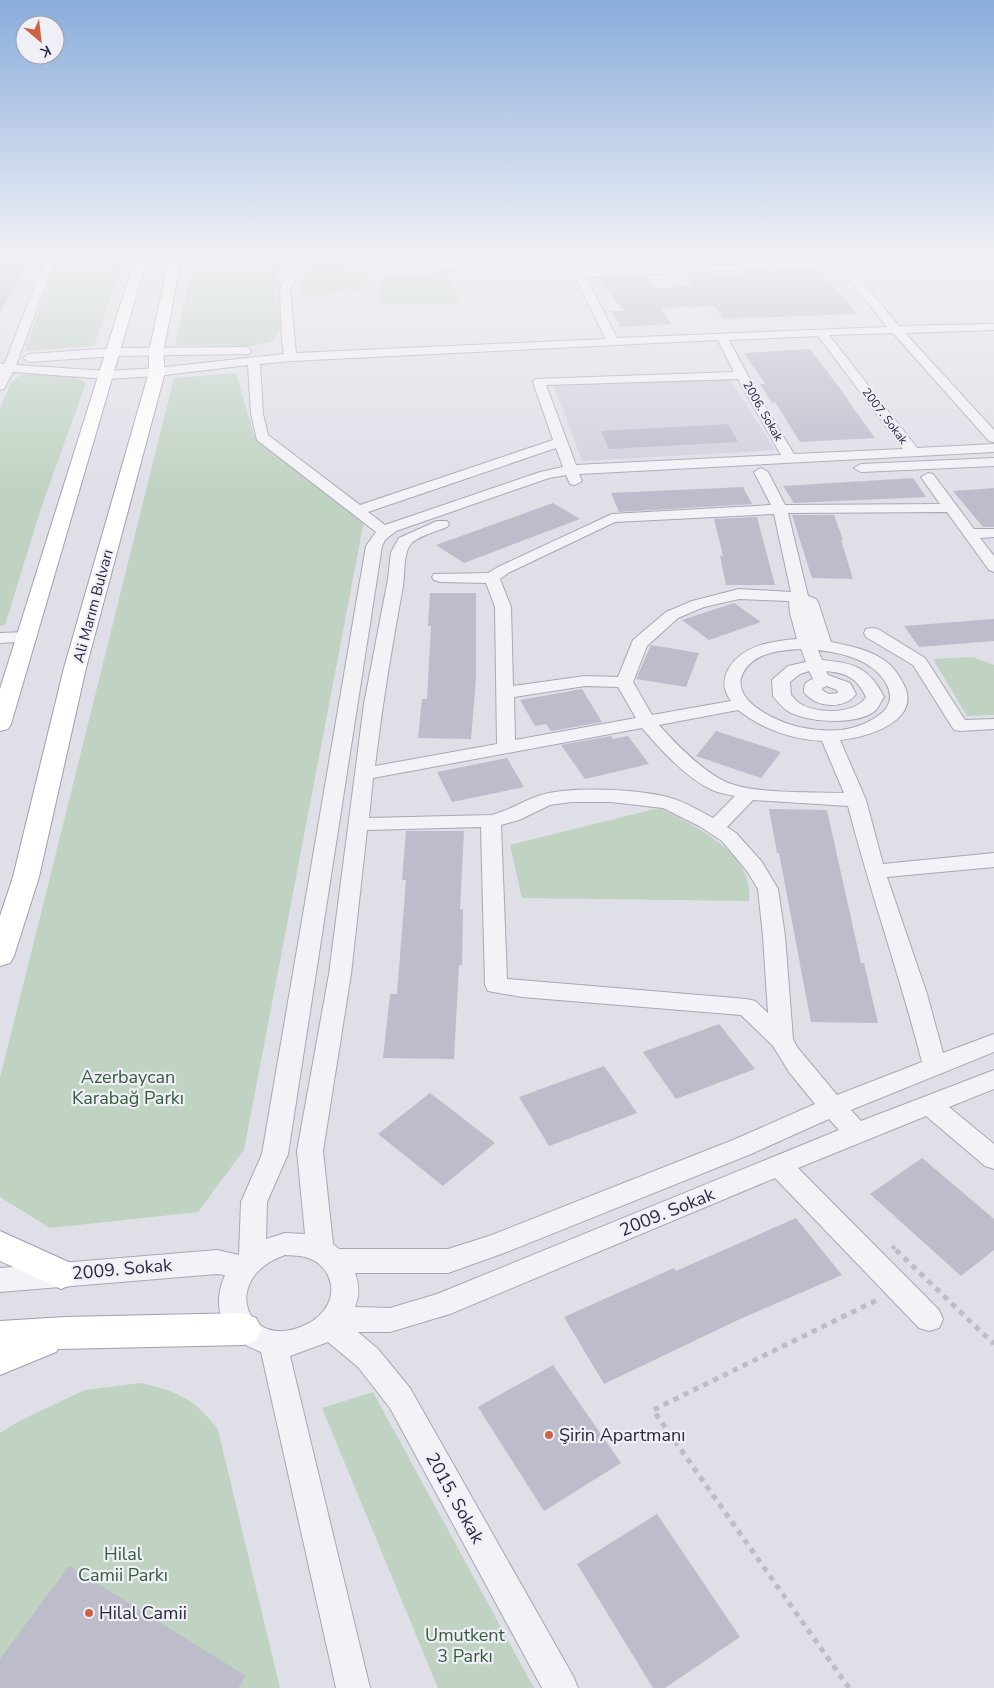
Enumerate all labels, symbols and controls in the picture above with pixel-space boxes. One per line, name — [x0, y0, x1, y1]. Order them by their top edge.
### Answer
north arrow — [15, 15, 65, 65]
text: K — [37, 40, 54, 62]
street label: 2006. Sokak — [739, 378, 787, 445]
street label: 2007. Sokak — [858, 384, 912, 448]
street label: Ali Marım Bulvarı — [68, 547, 118, 665]
park label: Azerbaycan Karabağ Parkı — [72, 1065, 184, 1110]
street label: 2009. Sokak — [616, 1182, 719, 1242]
street label: 2009. Sokak — [71, 1253, 174, 1285]
place label: Şirin Apartmanı — [559, 1423, 685, 1447]
marker: Şirin Apartmanı — [543, 1429, 555, 1441]
street label: 2015. Sokak — [420, 1448, 490, 1549]
park label: Hilal Camii Parkı — [78, 1542, 168, 1587]
place label: Hilal Camii — [99, 1601, 187, 1625]
marker: Hilal Camii — [83, 1607, 95, 1619]
park label: Umutkent 3 Parkı — [425, 1623, 506, 1668]

